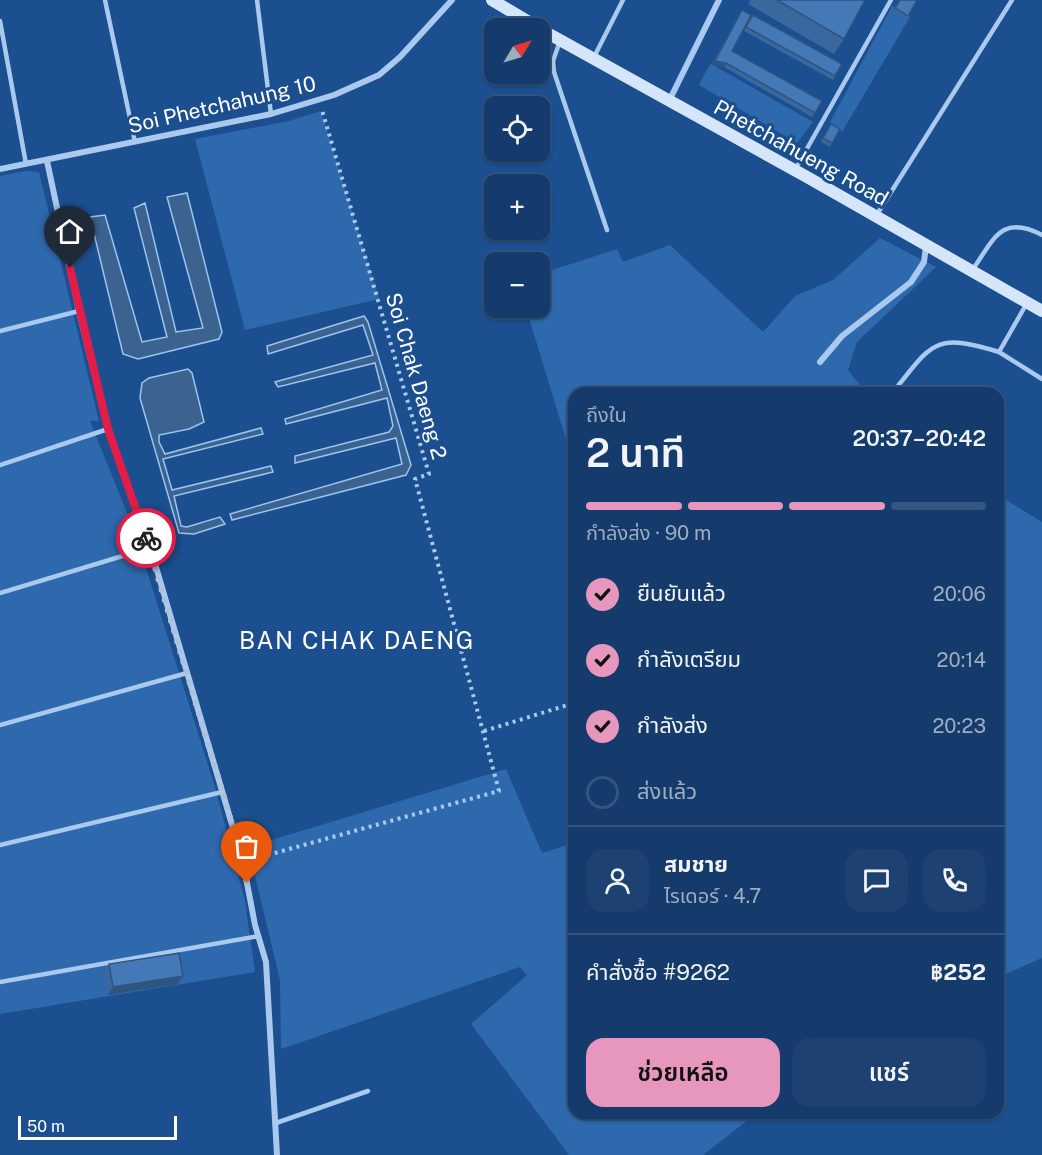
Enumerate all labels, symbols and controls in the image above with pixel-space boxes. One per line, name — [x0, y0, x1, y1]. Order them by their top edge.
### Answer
north arrow — [484, 18, 550, 84]
map controls — [484, 18, 550, 318]
street label: Soi Phetchahung 10 — [125, 71, 318, 138]
street label: Phetchahueng Road — [709, 94, 893, 211]
button: locate — [484, 96, 550, 162]
button: + — [484, 174, 550, 240]
pin — [44, 206, 95, 268]
icon: home — [53, 215, 86, 248]
button: − — [484, 252, 550, 318]
street label: Soi Chak Daeng 2 — [381, 290, 452, 462]
text: ถึงใน — [586, 403, 627, 427]
text: 20:37–20:42 — [852, 425, 986, 451]
text: 2 นาที — [586, 430, 685, 476]
courier — [116, 508, 176, 568]
text: กำลังส่ง · 90 m — [586, 521, 711, 545]
icon: bike — [130, 522, 163, 555]
icon: check — [586, 578, 619, 611]
text: ยืนยันแล้ว — [637, 580, 726, 606]
text: 20:06 — [933, 582, 986, 606]
district label: BAN CHAK DAENG — [239, 626, 475, 654]
icon: check — [586, 644, 619, 677]
text: กำลังเตรียม — [637, 646, 741, 672]
text: 20:14 — [937, 648, 986, 672]
icon: check — [586, 710, 619, 743]
text: กำลังส่ง — [637, 712, 708, 738]
text: 20:23 — [932, 714, 986, 738]
text: ส่งแล้ว — [637, 778, 697, 804]
pin — [221, 821, 272, 883]
icon: bag — [230, 830, 263, 863]
button: person — [586, 849, 649, 912]
button: chat — [845, 849, 908, 912]
button: phone — [923, 849, 986, 912]
text: สมชาย — [664, 851, 728, 877]
text: ไรเดอร์ · 4.7 — [664, 884, 761, 908]
text: คำสั่งซื้อ #9262 — [586, 959, 730, 985]
text: ฿252 — [930, 959, 986, 985]
button: ช่วยเหลือ — [586, 1038, 780, 1107]
button: แชร์ — [792, 1038, 986, 1107]
scale bar — [18, 1113, 177, 1140]
text: 50 m — [27, 1117, 65, 1136]

